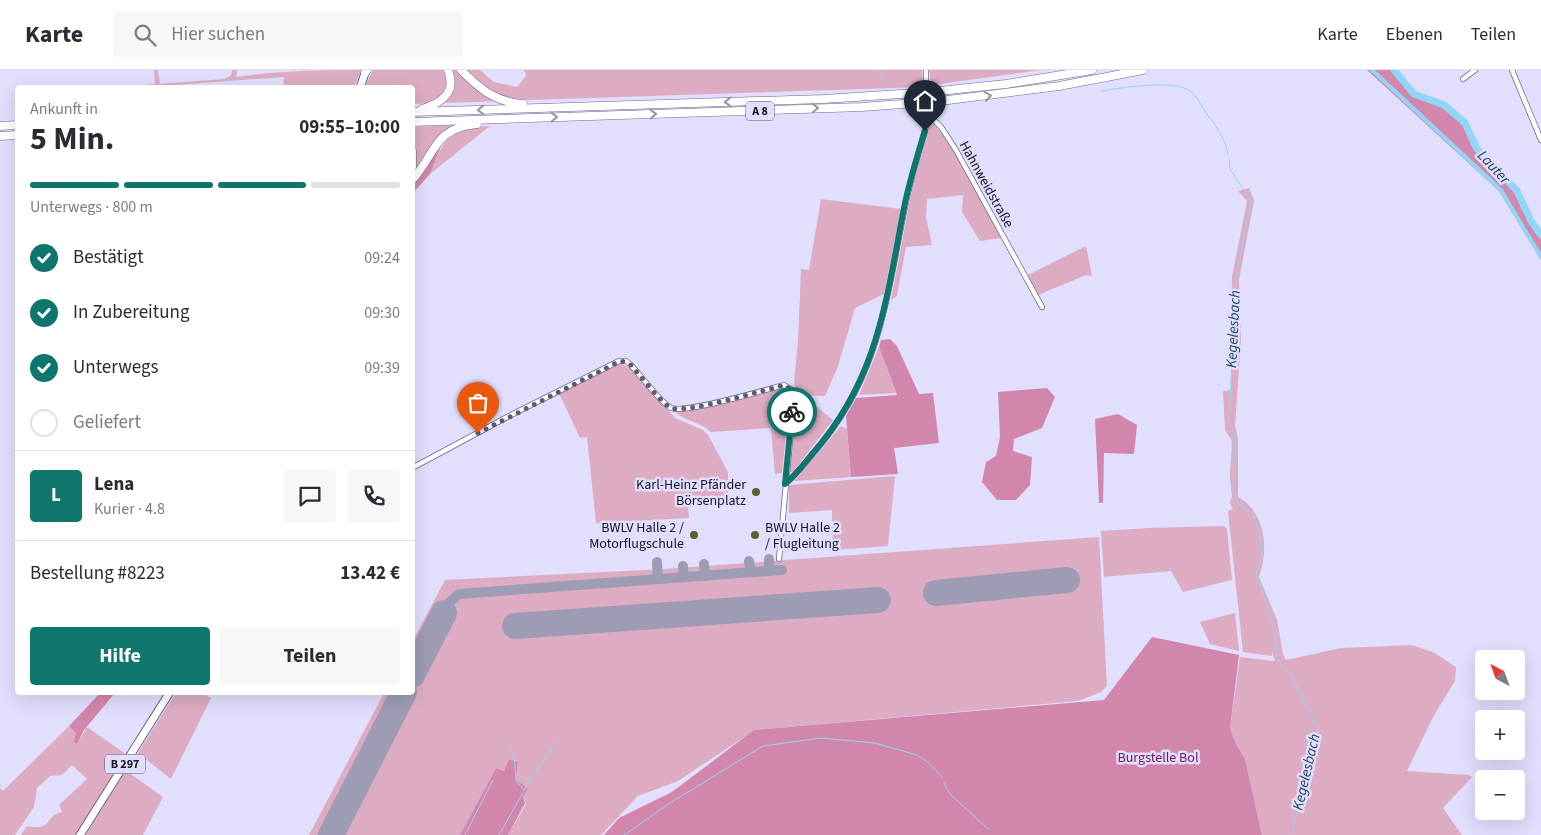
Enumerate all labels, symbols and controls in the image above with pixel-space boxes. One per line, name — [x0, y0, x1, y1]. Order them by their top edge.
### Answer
search box — [113, 12, 463, 57]
text: Karte — [25, 17, 83, 52]
icon: search — [131, 21, 159, 49]
text: Hier suchen — [171, 21, 265, 48]
text: Karte — [1317, 22, 1358, 47]
text: Ebenen — [1386, 22, 1443, 47]
text: Teilen — [1471, 22, 1516, 47]
pin — [904, 80, 946, 131]
icon: home — [911, 87, 939, 115]
one-way arrow — [985, 91, 993, 102]
one-way arrow — [723, 97, 731, 107]
text: Ankunft in — [30, 98, 98, 120]
road number: A 8 — [746, 101, 774, 120]
one-way arrow — [811, 103, 819, 114]
one-way arrow — [477, 104, 485, 115]
one-way arrow — [649, 109, 657, 120]
one-way arrow — [550, 112, 558, 123]
text: 09:55–10:00 — [299, 114, 400, 141]
text: 5 Min. — [30, 116, 114, 162]
street label: Hahnweidstraße — [954, 137, 1018, 232]
water label: Lauter — [1472, 146, 1515, 190]
text: Unterwegs · 800 m — [30, 196, 153, 218]
icon: check — [30, 244, 58, 272]
text: Bestätigt — [73, 244, 144, 271]
text: 09:24 — [364, 247, 400, 269]
water label: Kegelesbach — [1221, 289, 1246, 369]
icon: check — [30, 299, 58, 327]
text: In Zubereitung — [73, 299, 190, 326]
text: 09:30 — [364, 302, 400, 324]
icon: check — [30, 354, 58, 382]
text: Unterwegs — [73, 354, 159, 381]
text: 09:39 — [364, 357, 400, 379]
pin — [457, 382, 499, 433]
courier — [767, 387, 817, 437]
icon: bag — [464, 389, 492, 417]
icon: bike — [778, 398, 806, 426]
text: Geliefert — [73, 409, 141, 436]
button: chat — [284, 470, 336, 522]
button: phone — [348, 470, 400, 522]
text: Lena — [94, 471, 134, 498]
place label: Karl-Heinz Pfänder Börsenplatz — [636, 475, 746, 511]
text: L — [51, 482, 61, 509]
marker: Karl-Heinz Pfänder Börsenplatz — [750, 486, 762, 498]
text: Kurier · 4.8 — [94, 498, 165, 520]
place label: BWLV Halle 2 / Motorflugschule — [589, 518, 684, 554]
place label: BWLV Halle 2 / Flugleitung — [765, 518, 840, 554]
marker: BWLV Halle 2 / Motorflugschule — [688, 529, 700, 541]
marker: BWLV Halle 2 / Flugleitung — [749, 529, 761, 541]
text: Bestellung #8223 — [30, 560, 165, 587]
text: 13.42 € — [340, 560, 400, 587]
button: Hilfe — [30, 627, 210, 685]
button: Teilen — [220, 627, 400, 685]
north arrow — [1475, 650, 1525, 700]
map controls — [1475, 650, 1525, 820]
button: + — [1475, 710, 1525, 760]
water label: Kegelesbach — [1287, 732, 1326, 812]
park label: Burgstelle Bol — [1118, 748, 1199, 768]
road number: B 297 — [105, 754, 145, 774]
button: − — [1475, 770, 1525, 820]

